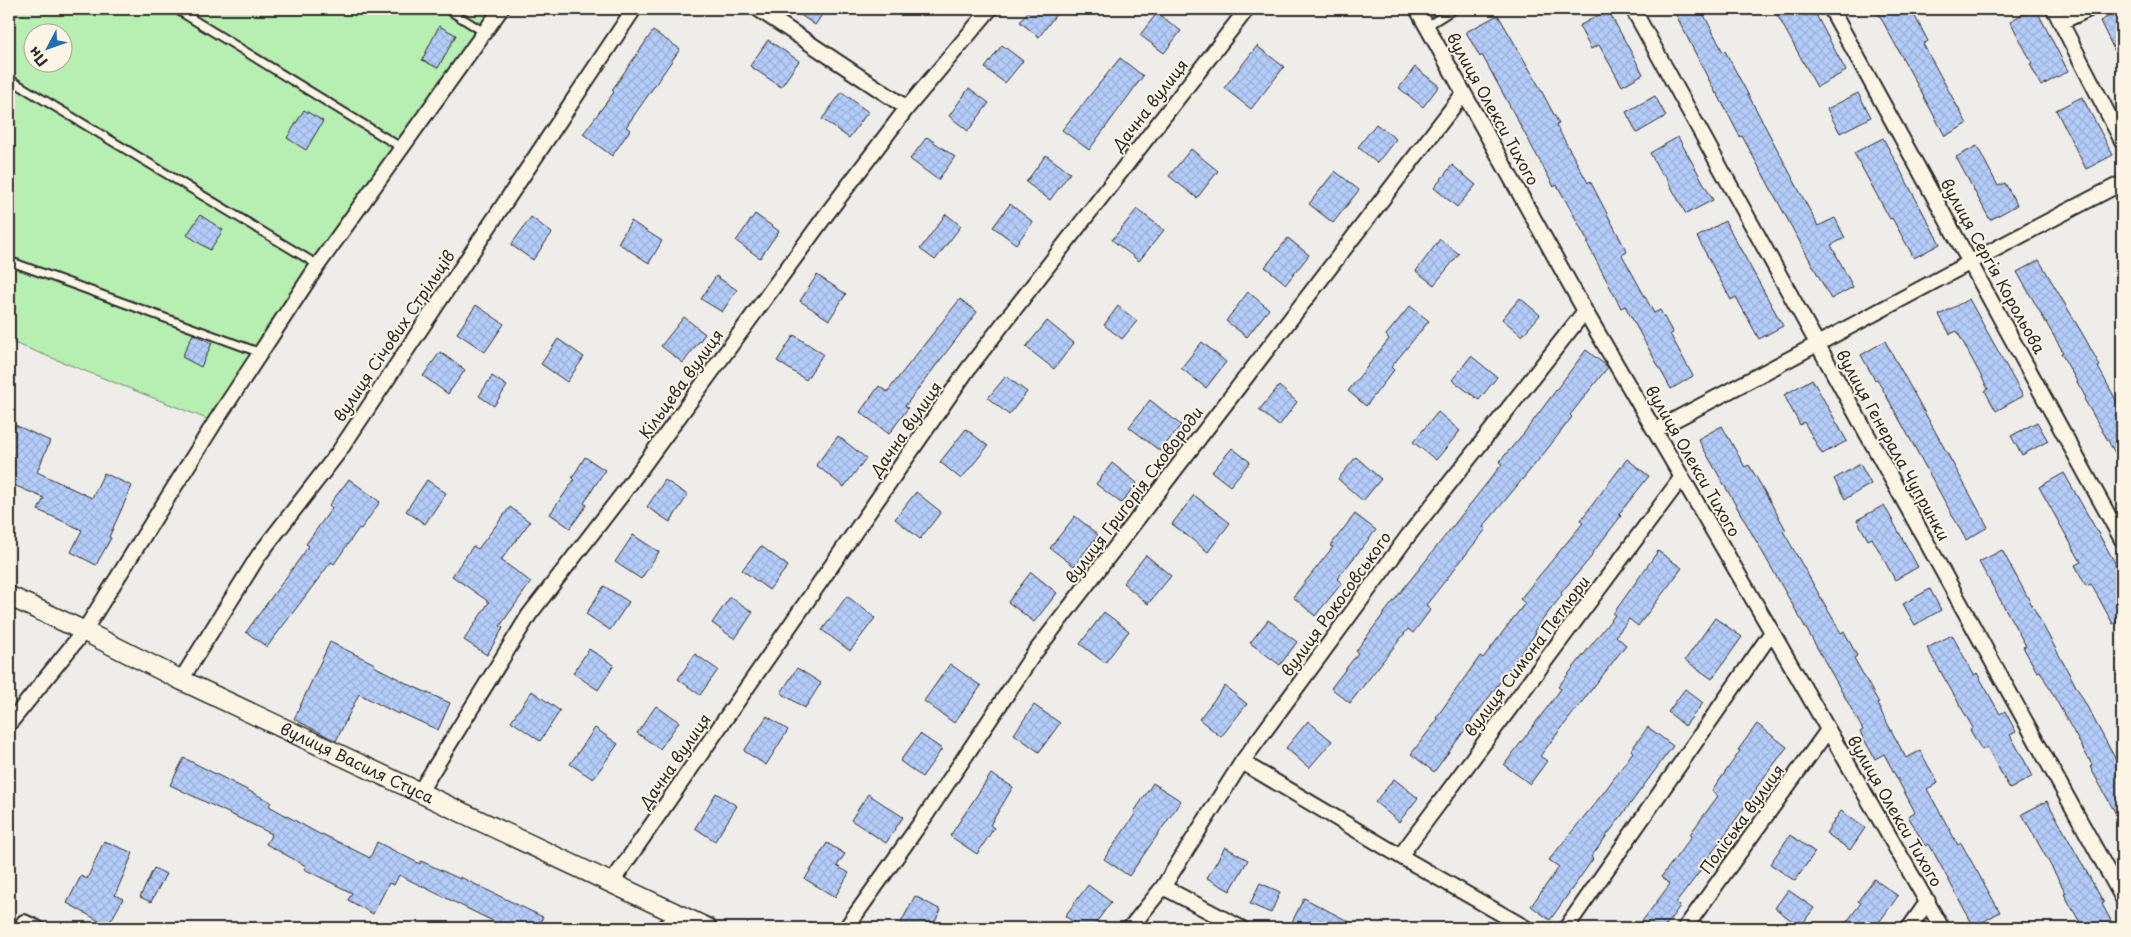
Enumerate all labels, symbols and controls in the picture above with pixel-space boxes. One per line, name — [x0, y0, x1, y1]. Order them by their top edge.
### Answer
north arrow — [22, 22, 72, 72]
street label: вулиця Олекси Тихого — [1442, 28, 1546, 189]
text: Пн — [23, 42, 52, 71]
street label: Дачна вулиця — [1105, 53, 1193, 156]
street label: вулиця Сергія Корольова — [1936, 173, 2052, 358]
street label: вулиця Січових Стрільців — [327, 245, 460, 426]
street label: Кільцева вулиця — [632, 324, 728, 443]
street label: вулиця Генерала Чупринки — [1831, 344, 1957, 545]
street label: Дачна вулиця — [863, 376, 947, 482]
street label: вулиця Олекси Тихого — [1641, 380, 1747, 541]
street label: вулиця Григорія Сковороди — [1059, 401, 1208, 588]
street label: вулиця Рокосовського — [1274, 526, 1396, 681]
street label: вулиця Симона Петлюри — [1458, 570, 1595, 741]
street label: Дачна вулиця — [632, 708, 716, 814]
street label: вулиця Василя Стуса — [277, 716, 438, 809]
street label: вулиця Олекси Тихого — [1843, 730, 1949, 891]
street label: Поліська вулиця — [1693, 759, 1789, 878]

